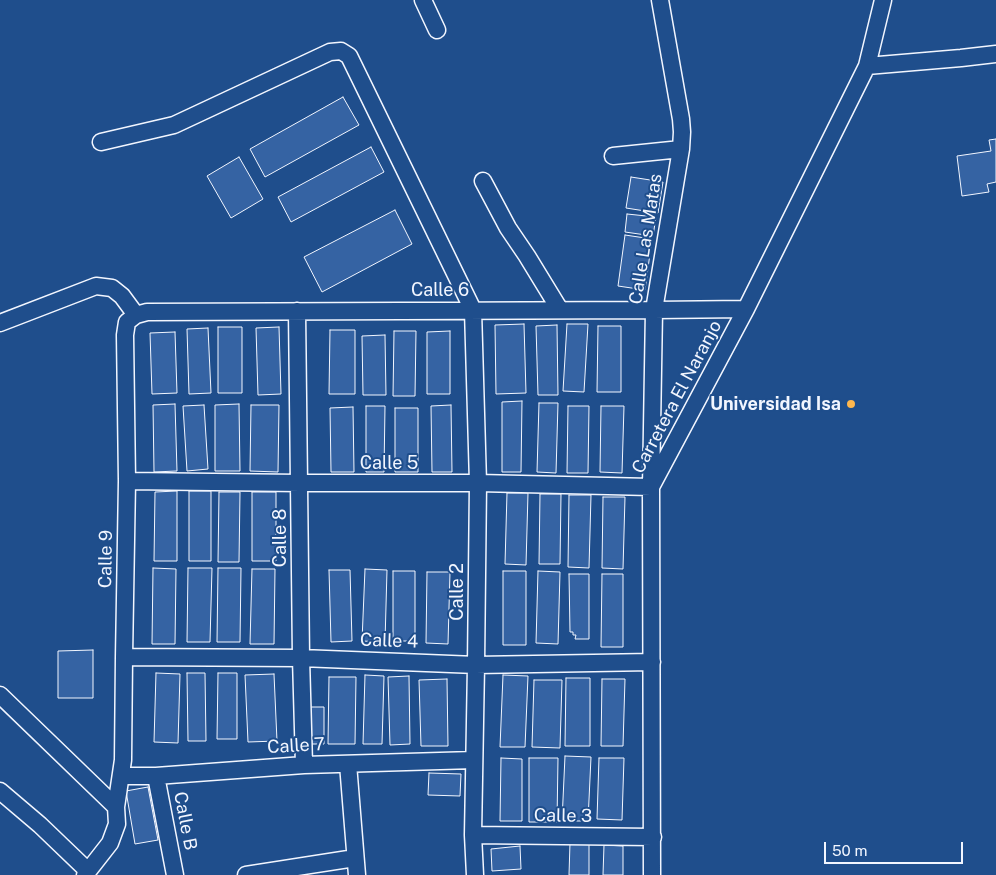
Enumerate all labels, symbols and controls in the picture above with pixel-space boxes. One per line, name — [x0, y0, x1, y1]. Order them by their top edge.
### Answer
street label: Calle Las Matas — [625, 172, 667, 306]
street label: Calle 6 — [411, 279, 469, 301]
street label: Carretera El Naranjo — [628, 317, 726, 477]
place label: Universidad Isa — [710, 393, 841, 415]
marker: Universidad Isa — [845, 398, 857, 410]
street label: Calle 5 — [360, 452, 418, 474]
street label: Calle 8 — [269, 509, 291, 567]
street label: Calle 9 — [95, 530, 117, 588]
street label: Calle 2 — [446, 563, 468, 621]
street label: Calle 4 — [359, 629, 419, 653]
street label: Calle 7 — [267, 734, 325, 758]
street label: Calle B — [169, 790, 201, 852]
street label: Calle 3 — [534, 805, 592, 827]
scale bar — [826, 832, 965, 864]
text: 50 m — [832, 842, 867, 859]

